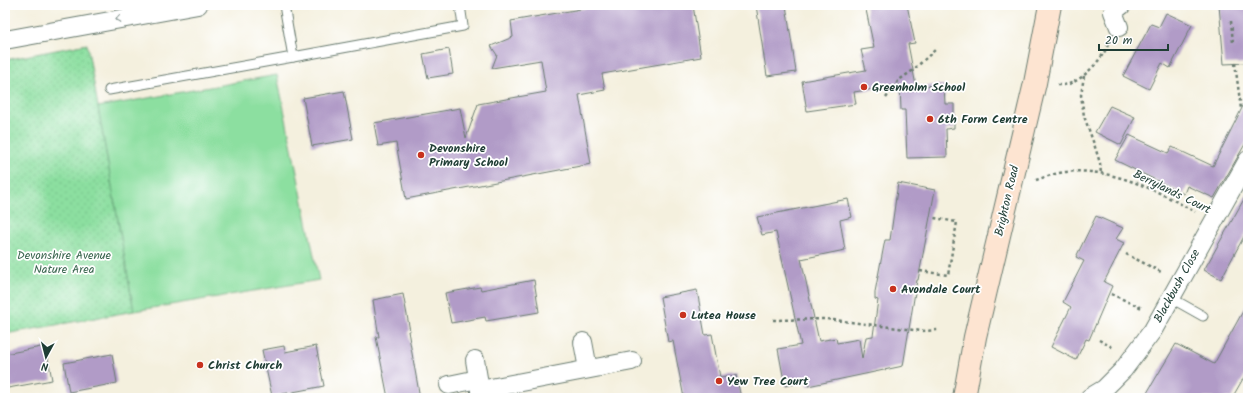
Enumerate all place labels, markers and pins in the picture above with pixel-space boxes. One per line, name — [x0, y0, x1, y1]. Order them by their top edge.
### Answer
place label: Greenholm School — [872, 78, 966, 97]
marker: Greenholm School — [859, 82, 869, 92]
place label: 6th Form Centre — [938, 110, 1028, 129]
marker: 6th Form Centre — [925, 114, 935, 124]
place label: Devonshire Primary School — [429, 139, 508, 172]
marker: Devonshire Primary School — [416, 150, 426, 160]
place label: Avondale Court — [901, 280, 981, 299]
marker: Avondale Court — [888, 284, 898, 294]
place label: Lutea House — [691, 306, 756, 325]
marker: Lutea House — [678, 310, 688, 320]
place label: Christ Church — [208, 356, 282, 375]
marker: Christ Church — [195, 360, 205, 370]
place label: Yew Tree Court — [727, 372, 809, 391]
marker: Yew Tree Court — [714, 376, 724, 386]

